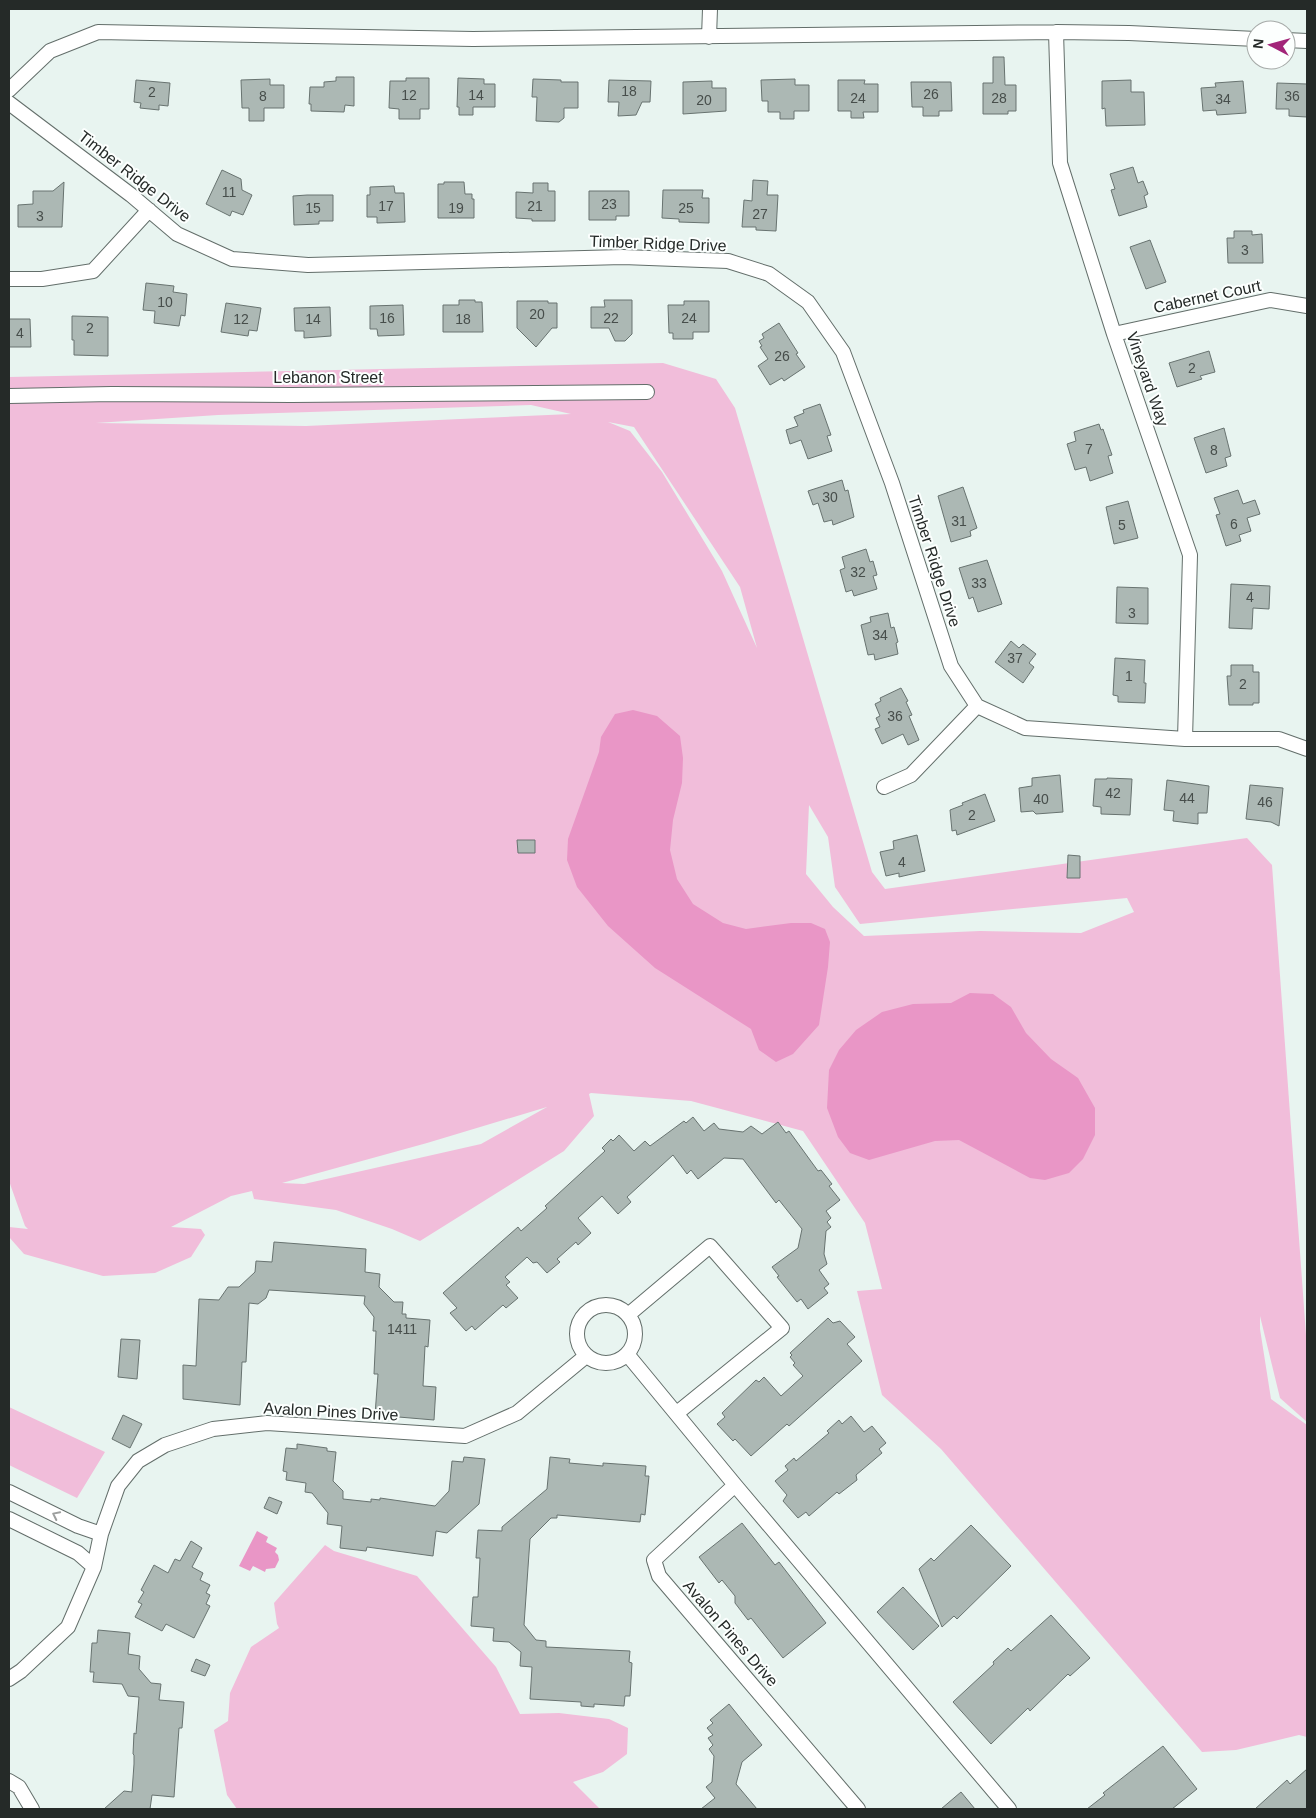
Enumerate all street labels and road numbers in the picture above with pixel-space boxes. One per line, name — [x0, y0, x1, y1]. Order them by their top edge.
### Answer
street label: Timber Ridge Drive — [75, 127, 194, 225]
street label: Timber Ridge Drive — [589, 233, 727, 254]
street label: Cabernet Court — [1152, 277, 1263, 316]
street label: Vineyard Way — [1123, 330, 1172, 429]
street label: Lebanon Street — [273, 369, 383, 386]
street label: Timber Ridge Drive — [905, 493, 964, 629]
street label: Avalon Pines Drive — [263, 1399, 399, 1424]
street label: Avalon Pines Drive — [680, 1577, 781, 1690]

